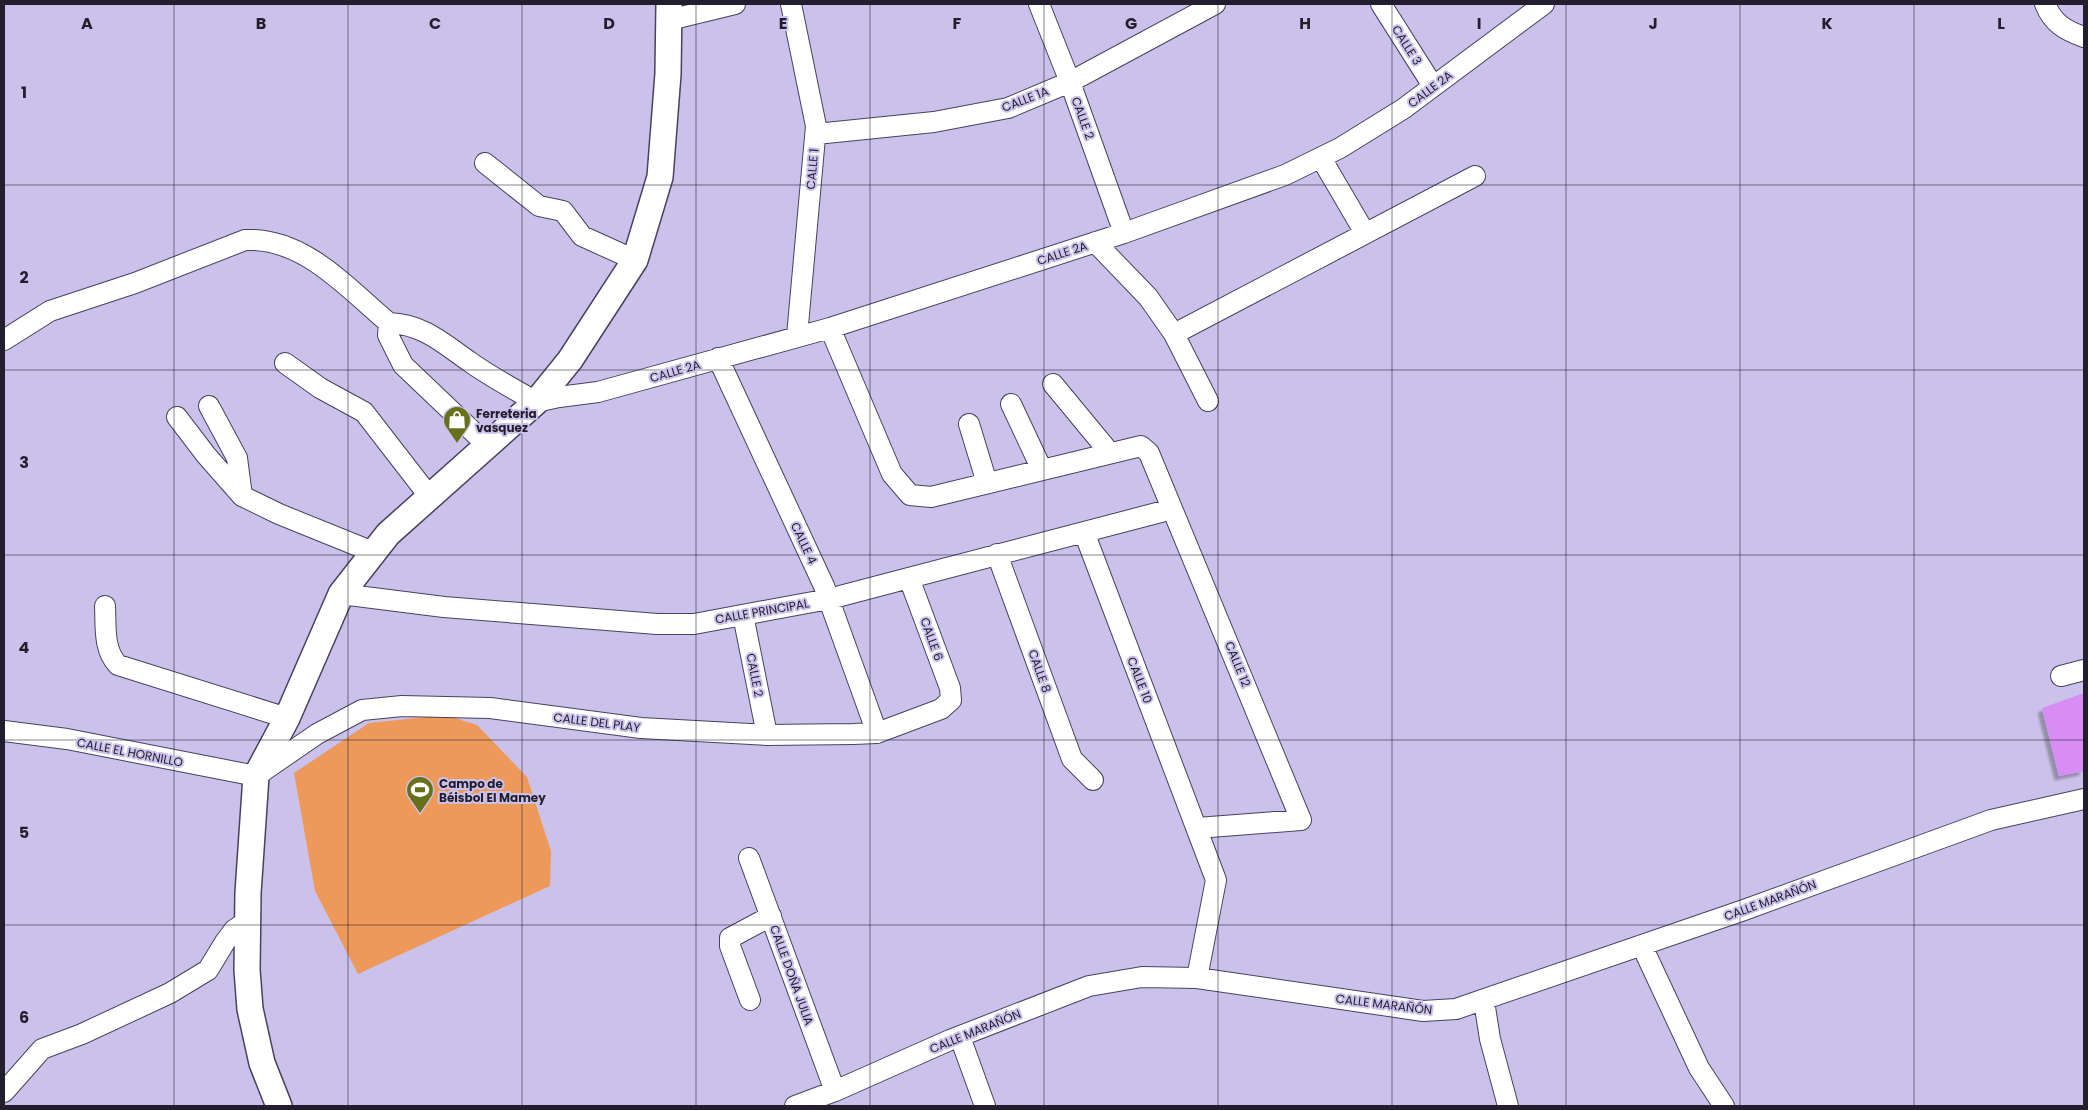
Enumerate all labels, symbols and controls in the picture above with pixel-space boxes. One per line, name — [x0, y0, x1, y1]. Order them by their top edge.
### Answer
text: A — [81, 12, 93, 35]
text: B — [256, 12, 266, 35]
text: C — [429, 12, 441, 35]
text: D — [603, 12, 615, 35]
text: E — [779, 12, 787, 35]
text: F — [953, 12, 962, 35]
text: G — [1125, 12, 1137, 35]
text: H — [1299, 12, 1311, 35]
text: I — [1477, 12, 1481, 35]
text: J — [1648, 12, 1658, 35]
text: K — [1821, 12, 1833, 35]
text: L — [1997, 12, 2005, 35]
street label: CALLE 3 — [1388, 22, 1426, 68]
street label: CALLE 2A — [1404, 67, 1456, 111]
text: 1 — [21, 81, 27, 104]
street label: CALLE 1A — [999, 82, 1051, 116]
street label: CALLE 2 — [1067, 94, 1099, 142]
street label: CALLE 1 — [802, 148, 822, 190]
street label: CALLE 2A — [1035, 237, 1089, 269]
text: 2 — [19, 266, 29, 289]
street label: CALLE 2A — [648, 356, 702, 386]
shop icon: Ferreteria vasquez — [442, 405, 472, 444]
place label: Ferreteria vasquez — [476, 405, 537, 436]
text: 3 — [19, 451, 29, 474]
street label: CALLE 4 — [787, 519, 821, 567]
street label: CALLE PRINCIPAL — [714, 594, 810, 628]
street label: CALLE 6 — [916, 615, 948, 663]
text: 4 — [19, 636, 30, 659]
street label: CALLE 12 — [1221, 639, 1255, 689]
street label: CALLE 8 — [1024, 647, 1056, 695]
street label: CALLE 2 — [742, 652, 768, 698]
street label: CALLE 10 — [1123, 654, 1157, 706]
street label: CALLE DEL PLAY — [553, 708, 641, 736]
street label: CALLE EL HORNILLO — [75, 733, 185, 771]
sports icon: Campo de Béisbol El Mamey — [405, 775, 435, 814]
place label: Campo de Béisbol El Mamey — [439, 775, 546, 806]
text: 5 — [19, 821, 29, 844]
street label: CALLE MARAÑÓN — [1721, 875, 1819, 925]
street label: CALLE DOÑA JULIA — [766, 923, 818, 1027]
street label: CALLE MARAÑÓN — [1335, 990, 1433, 1018]
street label: CALLE MARAÑÓN — [927, 1005, 1023, 1057]
text: 6 — [19, 1006, 29, 1029]

